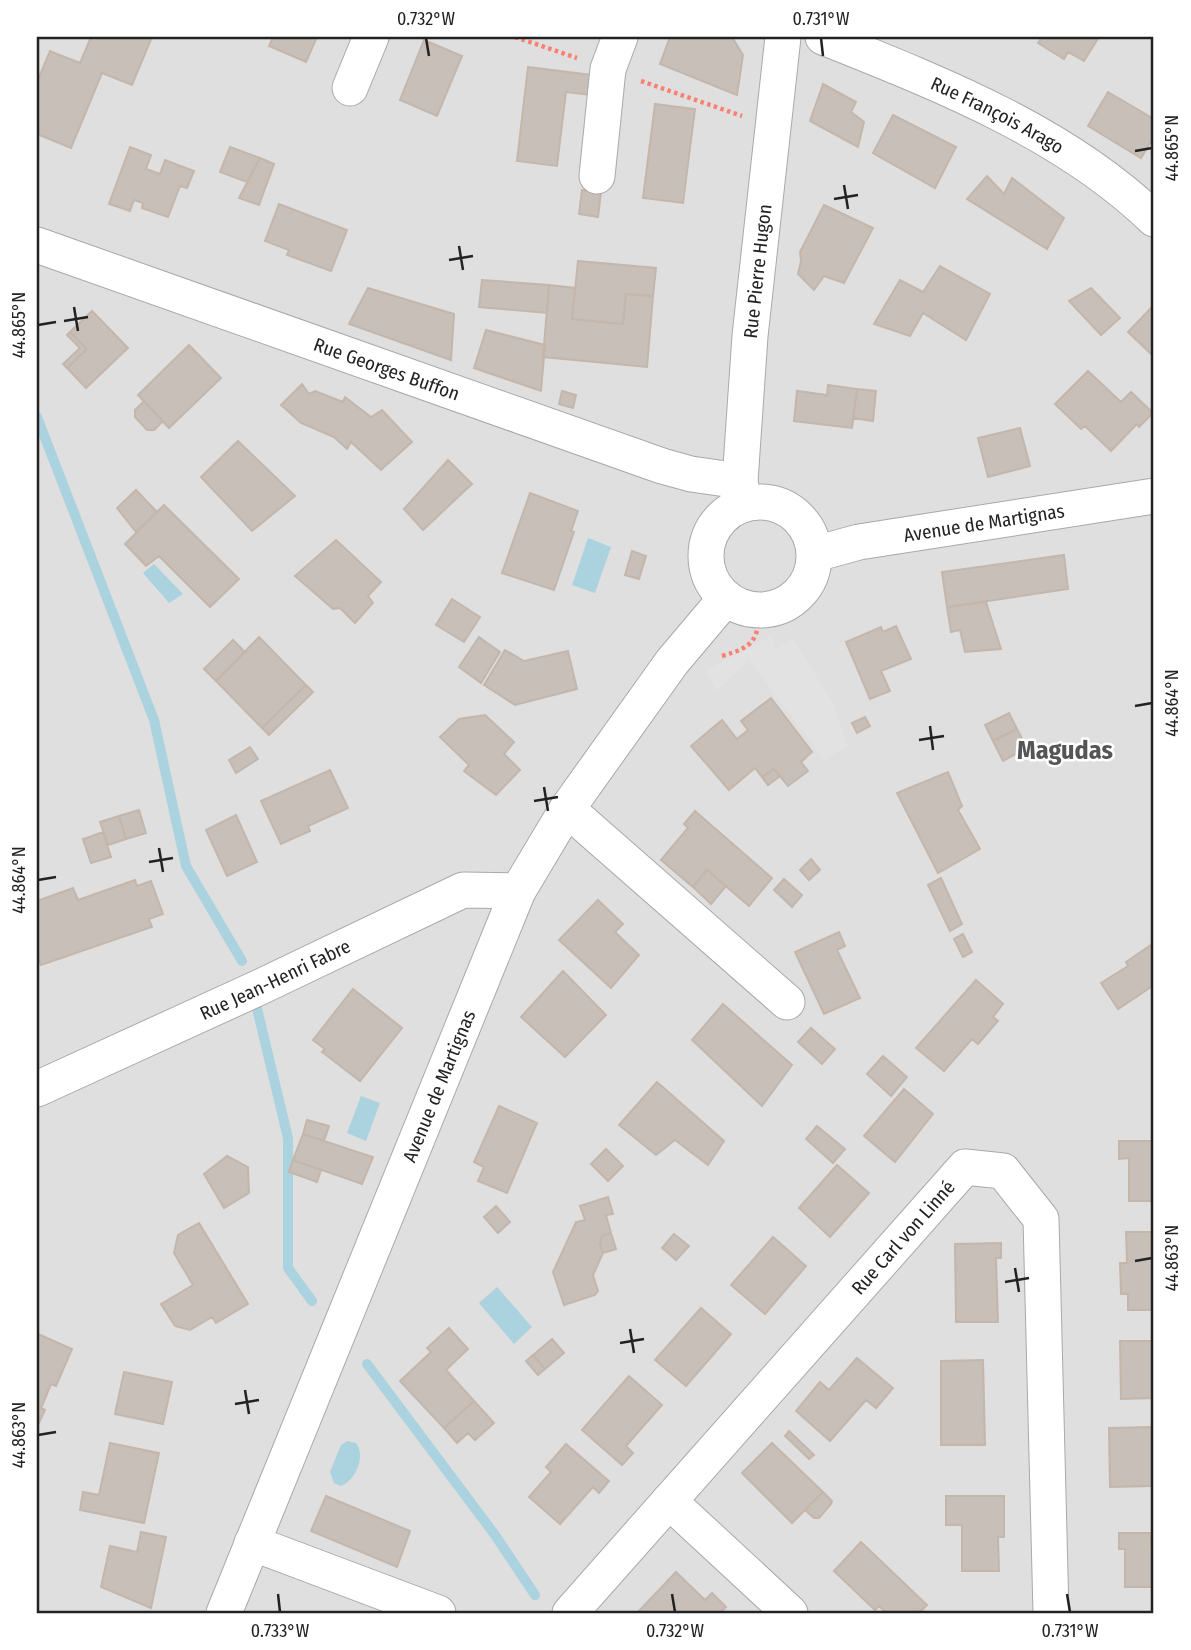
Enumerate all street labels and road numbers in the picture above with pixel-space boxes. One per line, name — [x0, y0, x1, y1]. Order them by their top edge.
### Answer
street label: Rue François Arago — [927, 71, 1068, 158]
street label: Rue Pierre Hugon — [738, 203, 776, 339]
street label: Rue Georges Buffon — [311, 332, 463, 405]
street label: Avenue de Martignas — [902, 499, 1066, 546]
street label: Rue Jean-Henri Fabre — [196, 934, 354, 1025]
street label: Avenue de Martignas — [397, 1006, 480, 1166]
street label: Rue Carl von Linné — [846, 1175, 959, 1299]

